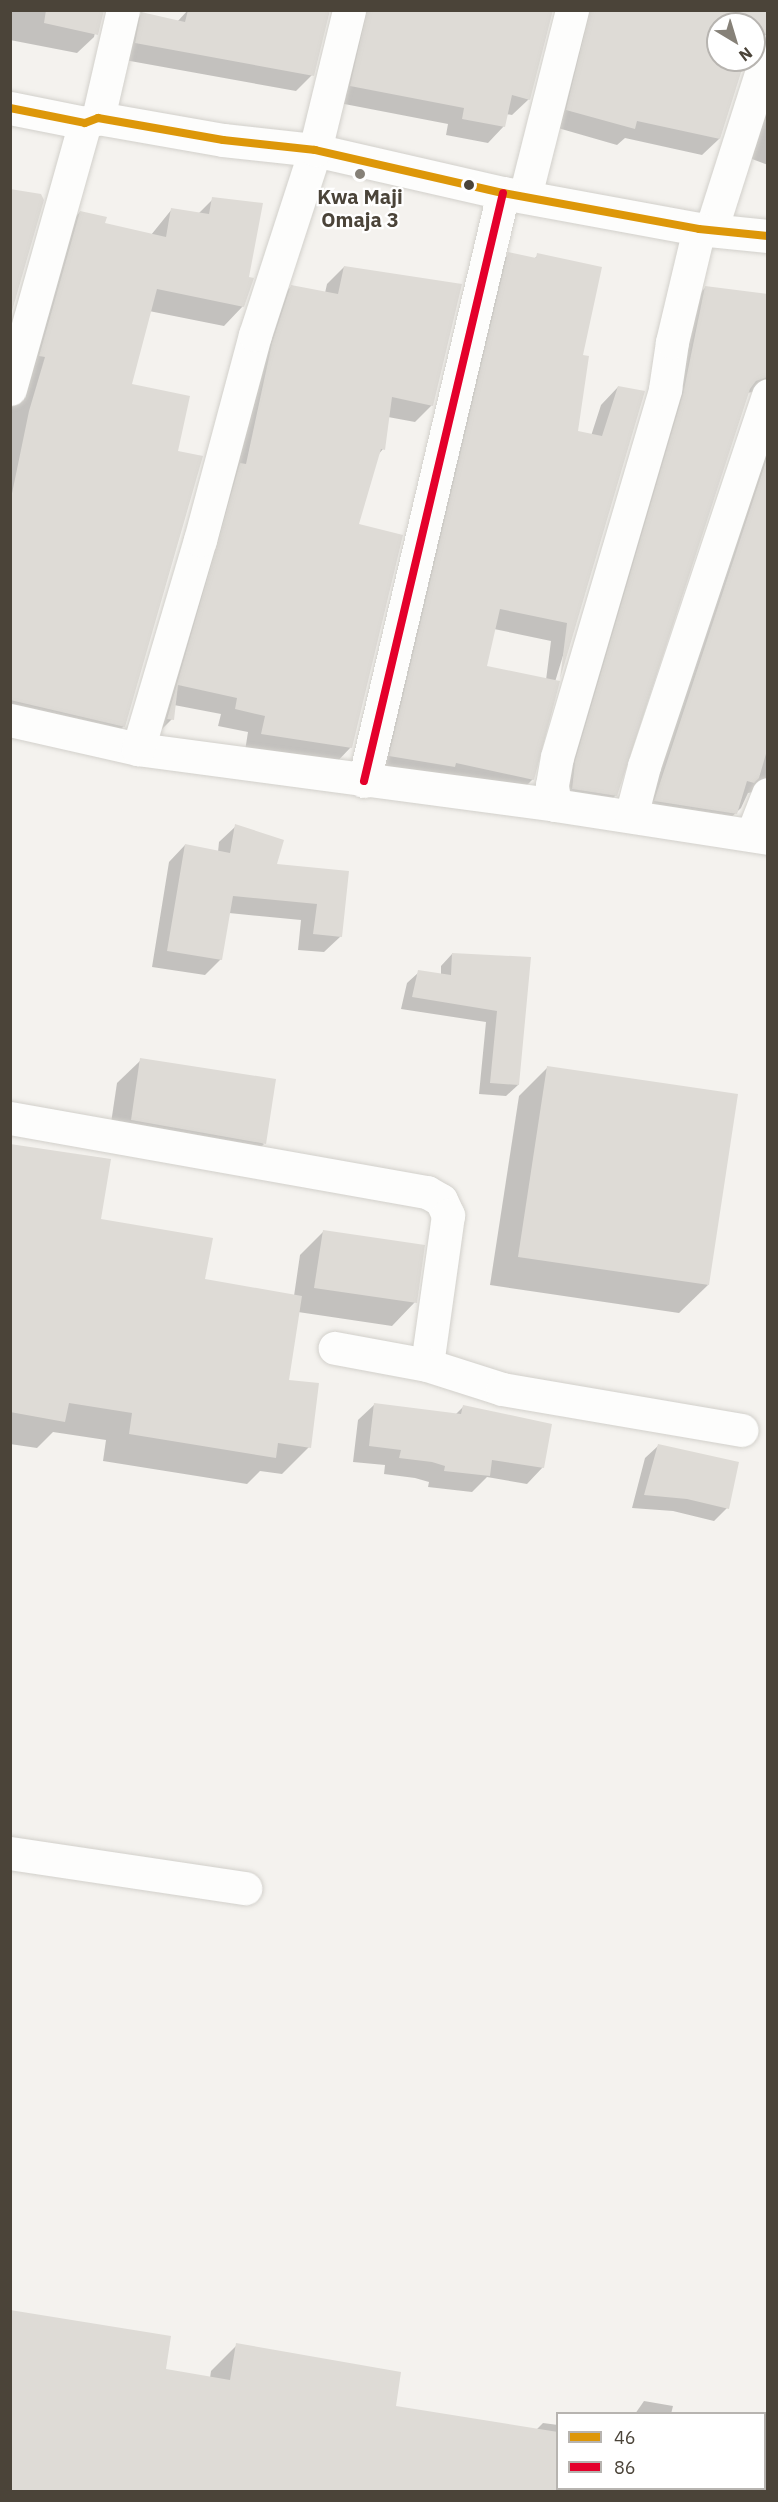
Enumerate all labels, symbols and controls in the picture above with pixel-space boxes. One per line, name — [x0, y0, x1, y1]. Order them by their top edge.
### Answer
north arrow — [706, 12, 766, 72]
text: N — [735, 43, 757, 66]
marker: Kwa Maji Omaja 3 — [353, 167, 367, 181]
unlabelled marker — [463, 179, 475, 191]
place label: Kwa Maji Omaja 3 — [317, 184, 403, 231]
legend — [556, 2412, 766, 2490]
text: 46 — [614, 2426, 636, 2449]
text: 86 — [614, 2456, 636, 2479]

